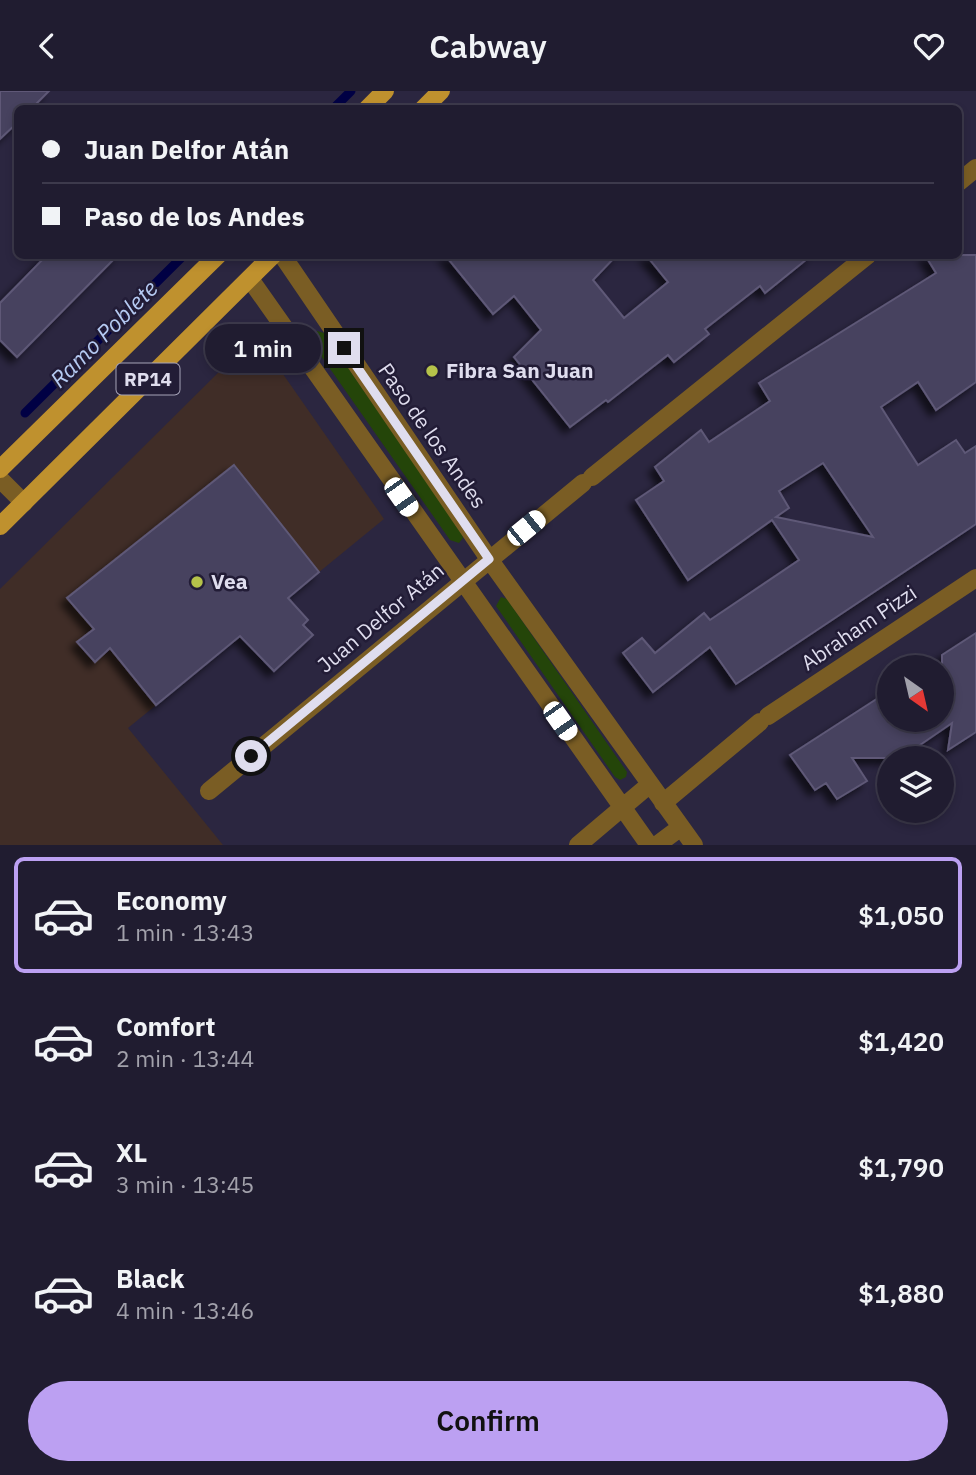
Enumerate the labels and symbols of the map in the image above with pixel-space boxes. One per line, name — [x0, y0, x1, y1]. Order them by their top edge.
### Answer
water label: Ramo Poblete — [43, 273, 164, 394]
callout: 1 min — [204, 323, 320, 373]
route end — [328, 332, 360, 364]
place label: Fibra San Juan — [446, 356, 593, 384]
street label: Paso de los Andes — [372, 357, 493, 514]
road number: RP14 — [116, 363, 180, 395]
marker: Fibra San Juan — [424, 363, 440, 379]
car — [381, 474, 422, 520]
car — [504, 507, 549, 549]
street label: Juan Delfor Atán — [311, 556, 450, 678]
place label: Vea — [211, 567, 248, 595]
marker: Vea — [189, 574, 205, 590]
street label: Abraham Pizzi — [795, 578, 922, 676]
north arrow — [877, 655, 954, 731]
car — [540, 698, 581, 744]
route start — [235, 740, 267, 772]

